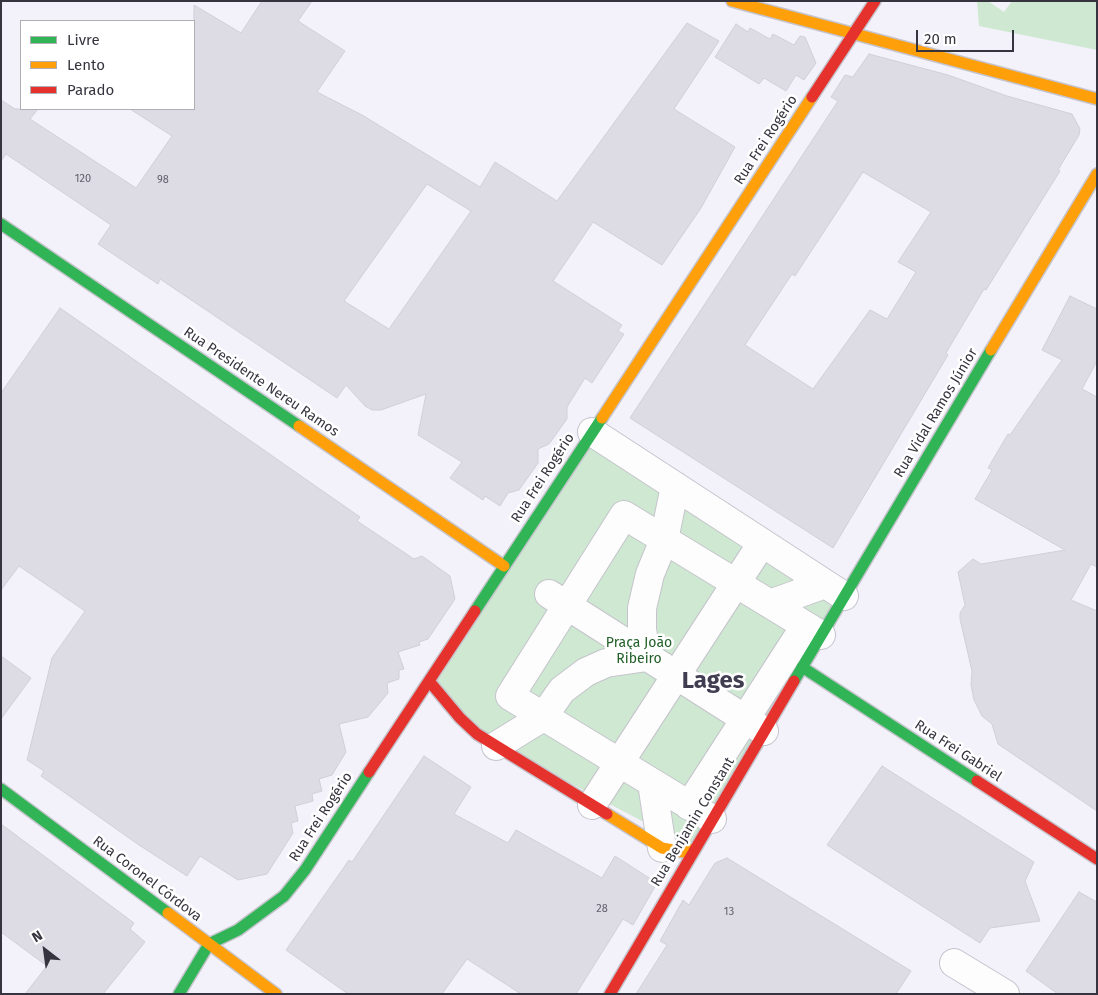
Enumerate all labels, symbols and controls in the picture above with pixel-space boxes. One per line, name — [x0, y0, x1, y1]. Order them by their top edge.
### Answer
legend — [20, 20, 195, 110]
scale bar — [918, 20, 1016, 52]
text: 20 m — [924, 30, 957, 48]
text: Livre — [67, 31, 100, 49]
text: Lento — [67, 56, 105, 74]
text: Parado — [67, 81, 114, 99]
street label: Rua Frei Rogério — [731, 92, 801, 188]
house number: 120 — [75, 172, 91, 186]
house number: 98 — [157, 173, 169, 187]
street label: Rua Presidente Nereu Ramos — [180, 324, 342, 440]
street label: Rua Vidal Ramos Júnior — [891, 345, 981, 481]
street label: Rua Frei Rogério — [508, 430, 578, 526]
park label: Praça João Ribeiro — [606, 635, 672, 668]
district label: Lages — [682, 667, 744, 695]
street label: Rua Frei Gabriel — [911, 717, 1005, 785]
street label: Rua Benjamin Constant — [648, 754, 738, 890]
street label: Rua Frei Rogério — [286, 769, 356, 865]
street label: Rua Coronel Córdova — [89, 833, 205, 925]
house number: 28 — [596, 902, 608, 916]
house number: 13 — [724, 905, 734, 919]
north arrow — [20, 925, 70, 975]
text: N — [29, 927, 46, 946]

